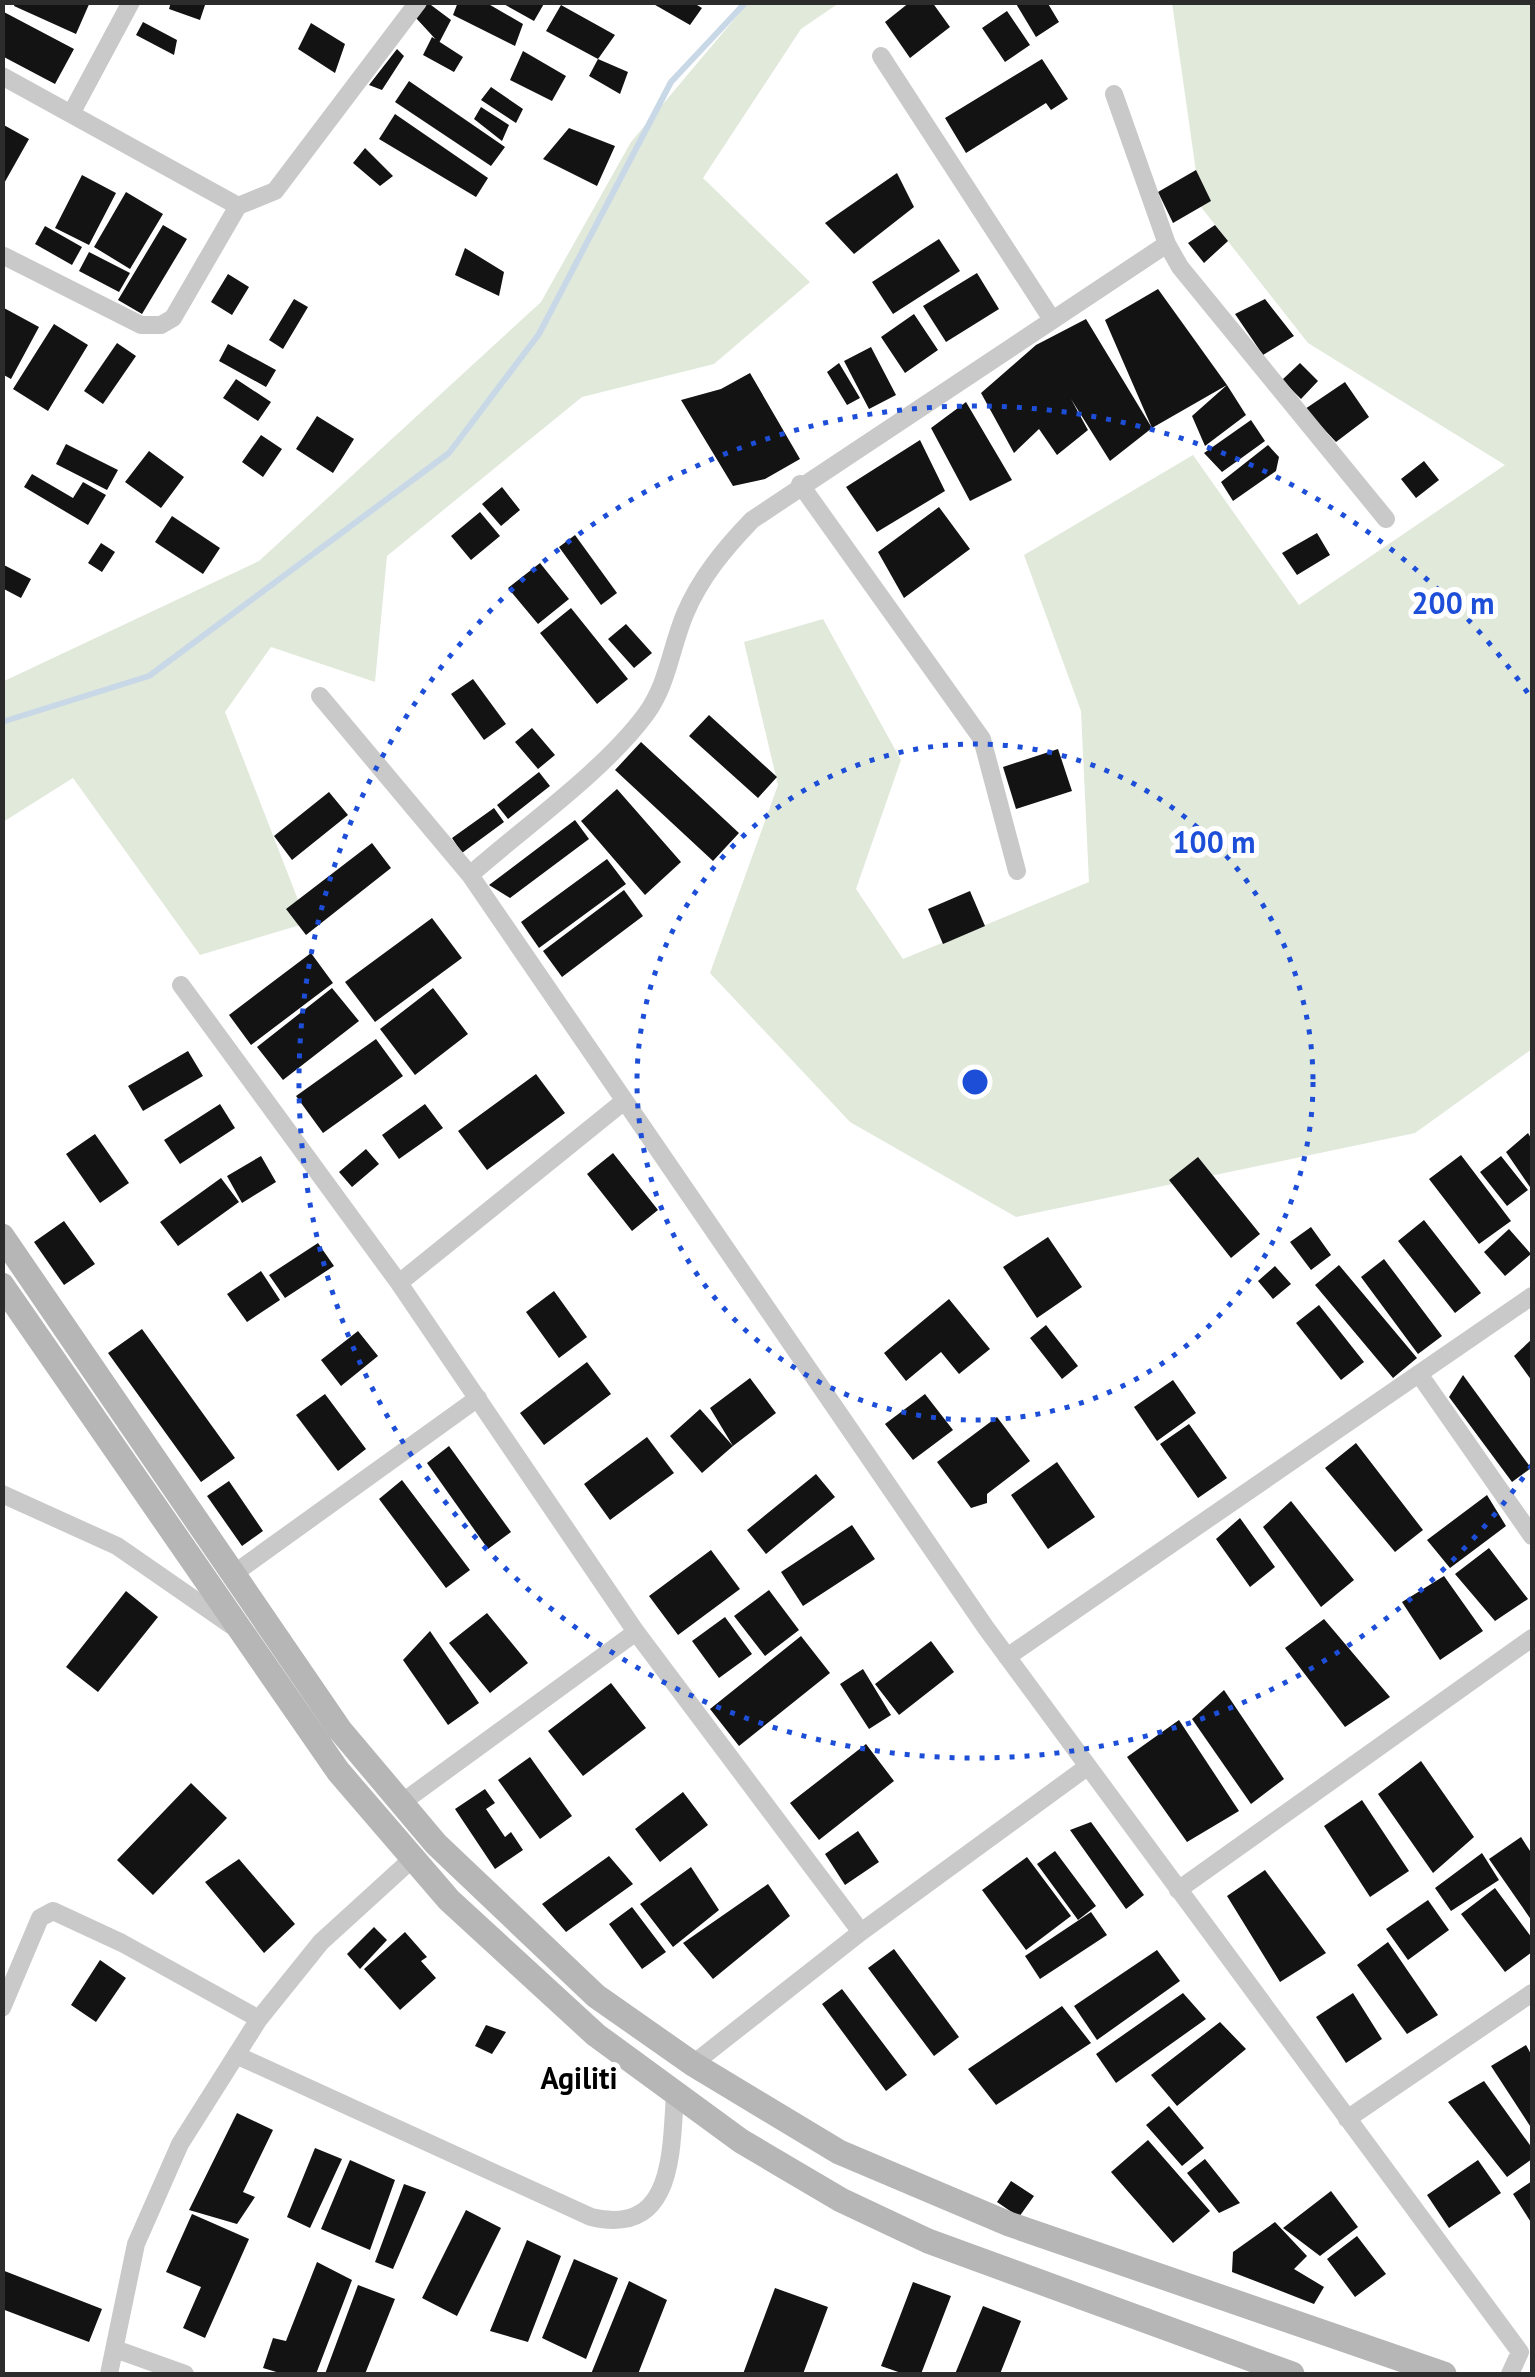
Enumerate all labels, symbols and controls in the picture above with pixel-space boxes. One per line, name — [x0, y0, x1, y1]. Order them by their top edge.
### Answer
text: 200 m — [1412, 583, 1494, 622]
text: 100 m — [1173, 822, 1255, 861]
centre of rings — [957, 1064, 993, 1100]
district label: Agiliti — [540, 2058, 618, 2097]

